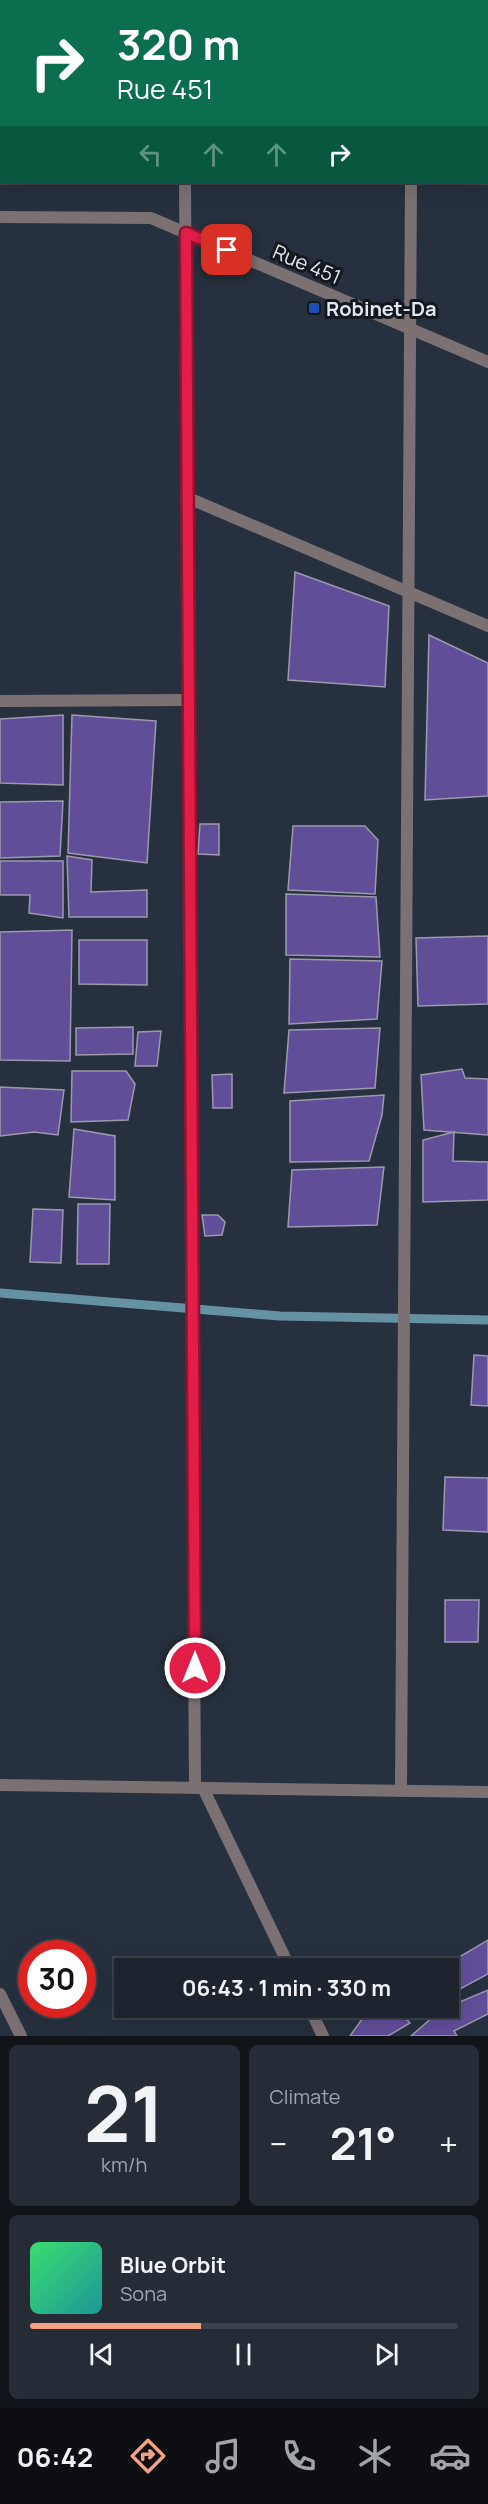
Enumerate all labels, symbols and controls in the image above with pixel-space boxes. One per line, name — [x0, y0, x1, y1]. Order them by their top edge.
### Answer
text: 320 m — [117, 15, 240, 73]
icon: right — [18, 24, 96, 102]
text: Rue 451 — [117, 70, 213, 107]
icon: left — [134, 138, 167, 171]
icon: ahead — [197, 138, 230, 171]
icon: ahead — [260, 138, 293, 171]
icon: right — [323, 138, 356, 171]
pin — [201, 224, 252, 275]
icon: arrive — [210, 233, 243, 266]
street label: Rue 451 — [269, 238, 345, 290]
place label: Robinet-Da — [326, 295, 436, 322]
marker: Robinet-Da — [307, 301, 321, 315]
position arrow — [163, 1636, 227, 1700]
speed limit sign: 30 — [18, 1940, 96, 2018]
text: 06:43 · 1 min · 330 m — [182, 1973, 391, 2003]
text: 21 — [84, 2059, 165, 2165]
text: Climate — [270, 2083, 341, 2110]
text: 21° — [330, 2112, 397, 2174]
text: − — [270, 2121, 287, 2166]
text: + — [439, 2121, 458, 2166]
text: km/h — [101, 2151, 148, 2178]
text: Blue Orbit — [120, 2250, 226, 2280]
text: Sona — [120, 2280, 167, 2307]
icon: previous — [85, 2338, 118, 2371]
icon: pause — [227, 2338, 260, 2371]
icon: next — [370, 2338, 403, 2371]
icon: directions — [127, 2435, 169, 2477]
icon: music — [202, 2435, 244, 2477]
icon: phone — [278, 2435, 320, 2477]
icon: climate — [354, 2435, 396, 2477]
icon: car — [429, 2435, 471, 2477]
text: 06:42 — [17, 2438, 93, 2475]

